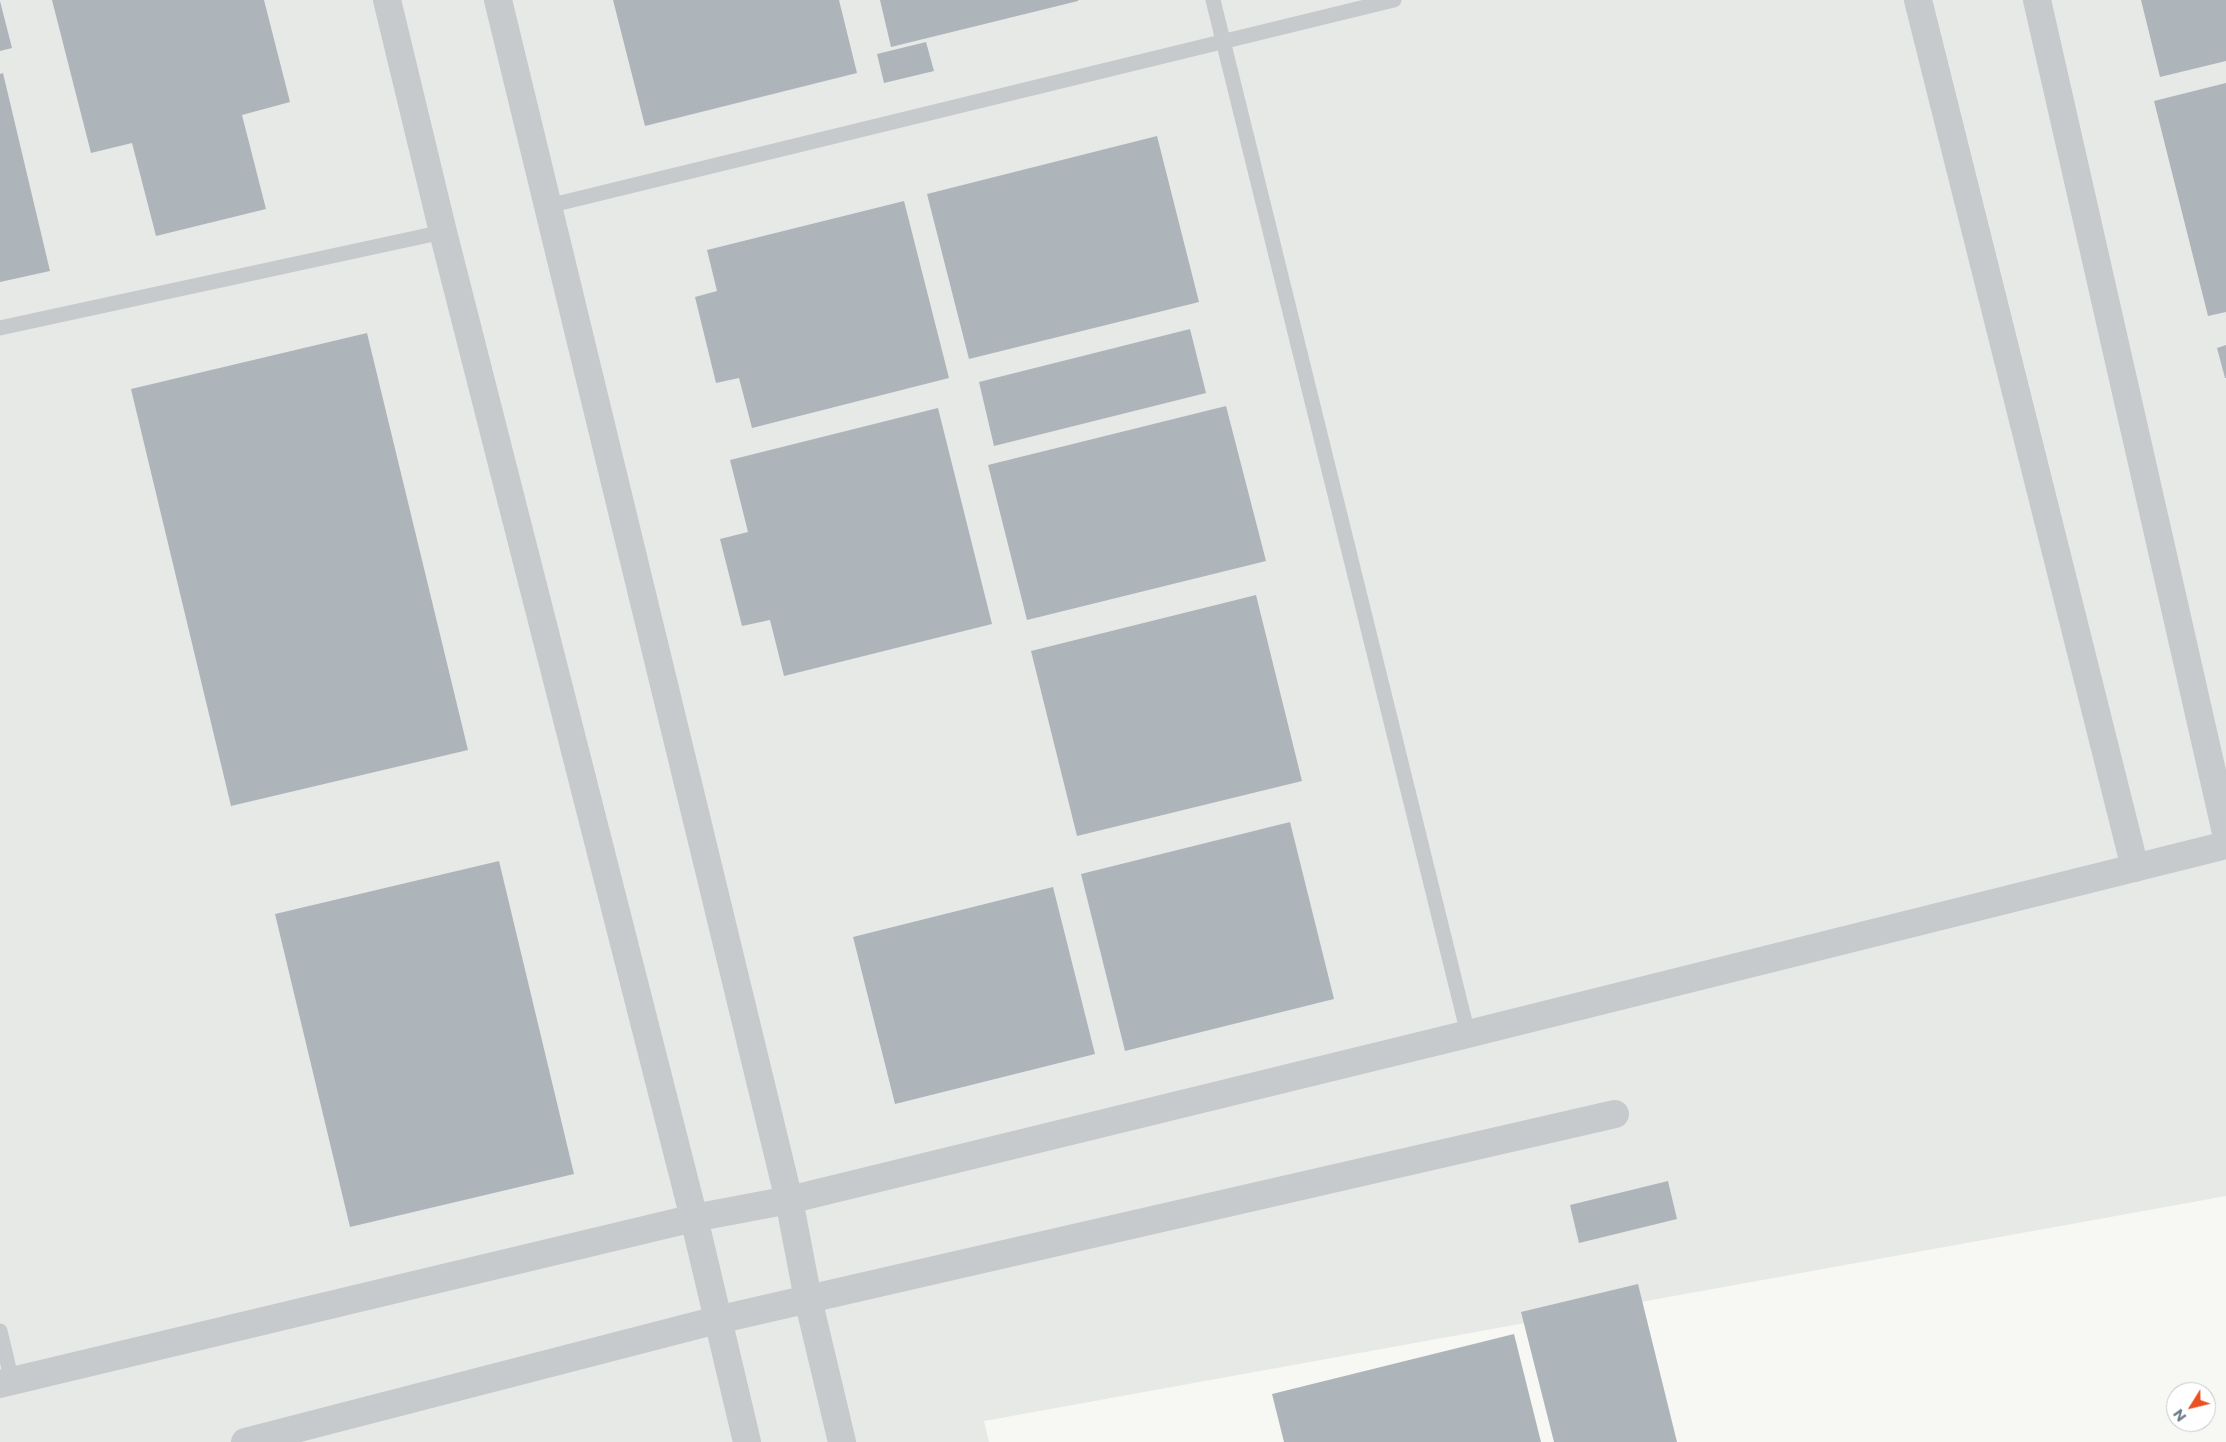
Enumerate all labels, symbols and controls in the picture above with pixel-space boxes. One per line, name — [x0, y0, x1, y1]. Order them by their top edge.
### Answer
north arrow — [2166, 1382, 2216, 1432]
text: N — [2169, 1405, 2190, 1425]

